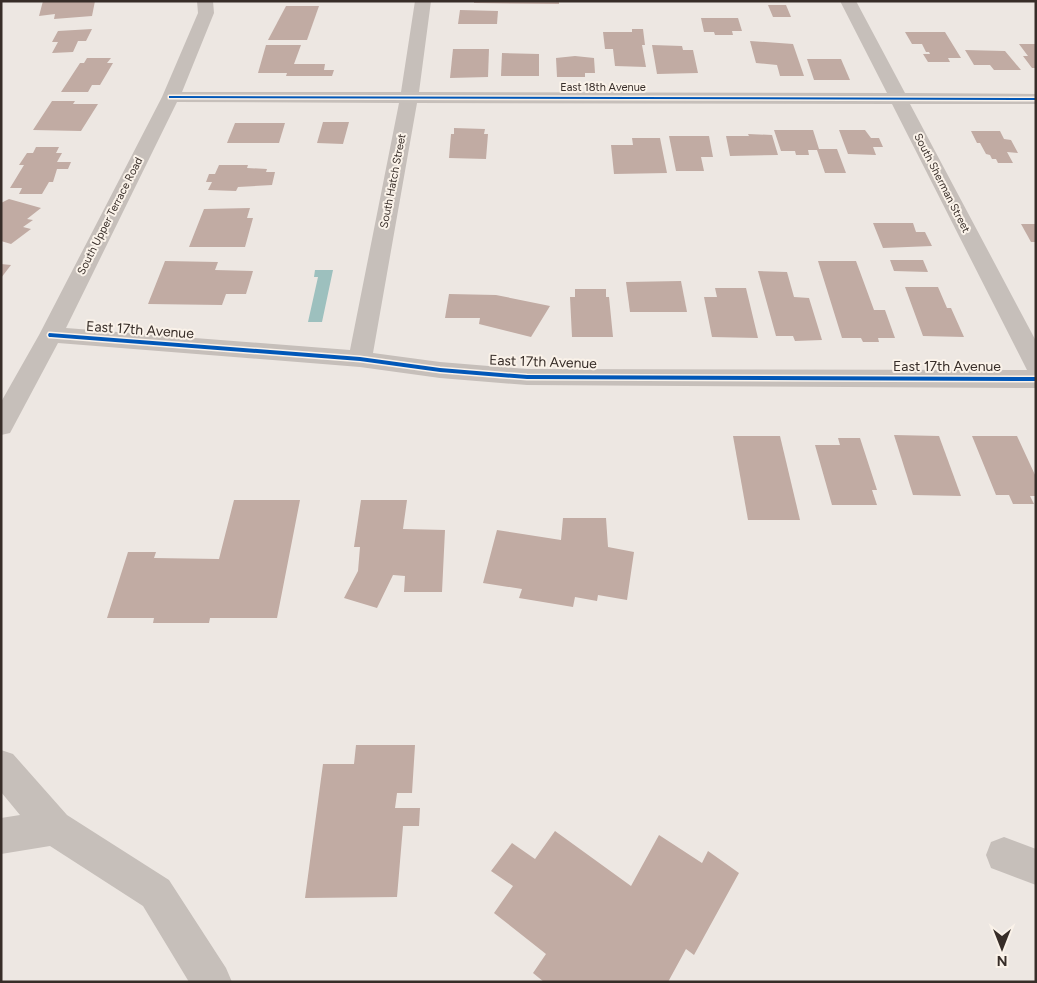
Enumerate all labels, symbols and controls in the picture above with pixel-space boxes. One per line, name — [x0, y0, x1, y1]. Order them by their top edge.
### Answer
street label: East 18th Avenue — [560, 81, 646, 94]
street label: South Sherman Street — [911, 131, 973, 235]
street label: South Hatch Street — [377, 133, 409, 229]
street label: South Upper Terrace Road — [75, 155, 145, 277]
street label: East 17th Avenue — [86, 318, 195, 342]
street label: East 17th Avenue — [489, 352, 598, 372]
street label: East 17th Avenue — [893, 358, 1001, 375]
north arrow — [977, 923, 1027, 973]
text: N — [997, 952, 1007, 969]

